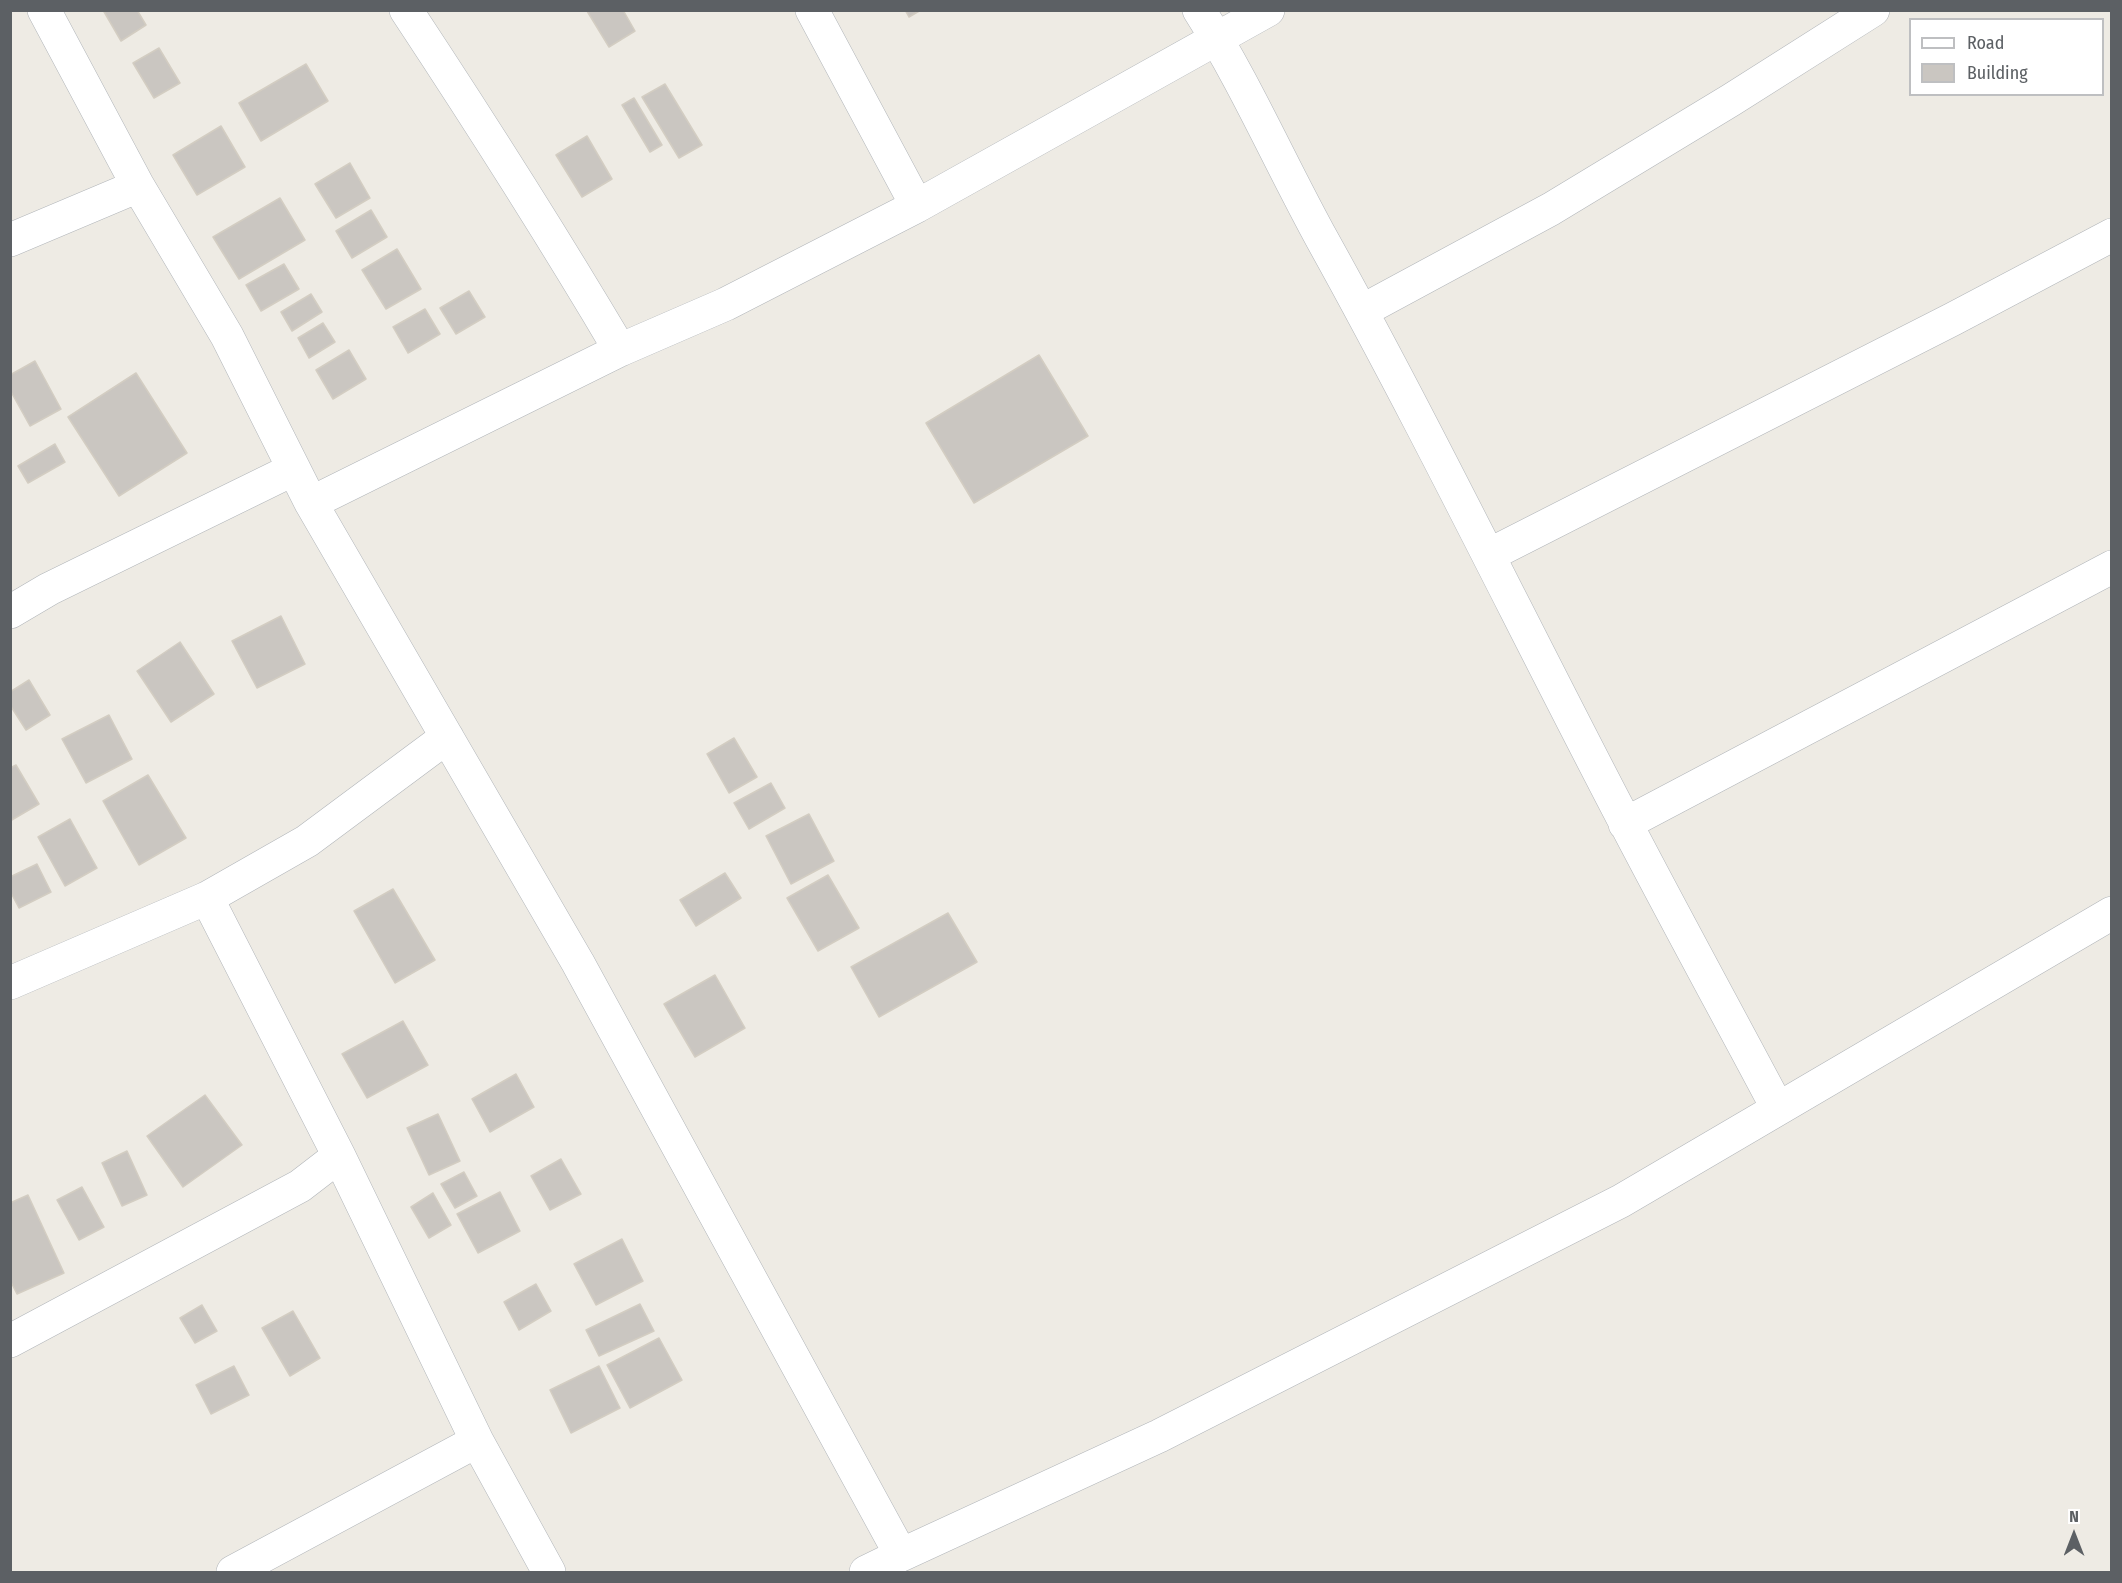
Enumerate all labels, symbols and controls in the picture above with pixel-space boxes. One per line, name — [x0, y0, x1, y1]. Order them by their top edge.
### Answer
legend — [1909, 18, 2104, 96]
text: Road — [1967, 32, 2004, 54]
text: Building — [1967, 62, 2028, 84]
north arrow — [2044, 1505, 2104, 1565]
text: N — [2069, 1507, 2079, 1526]

